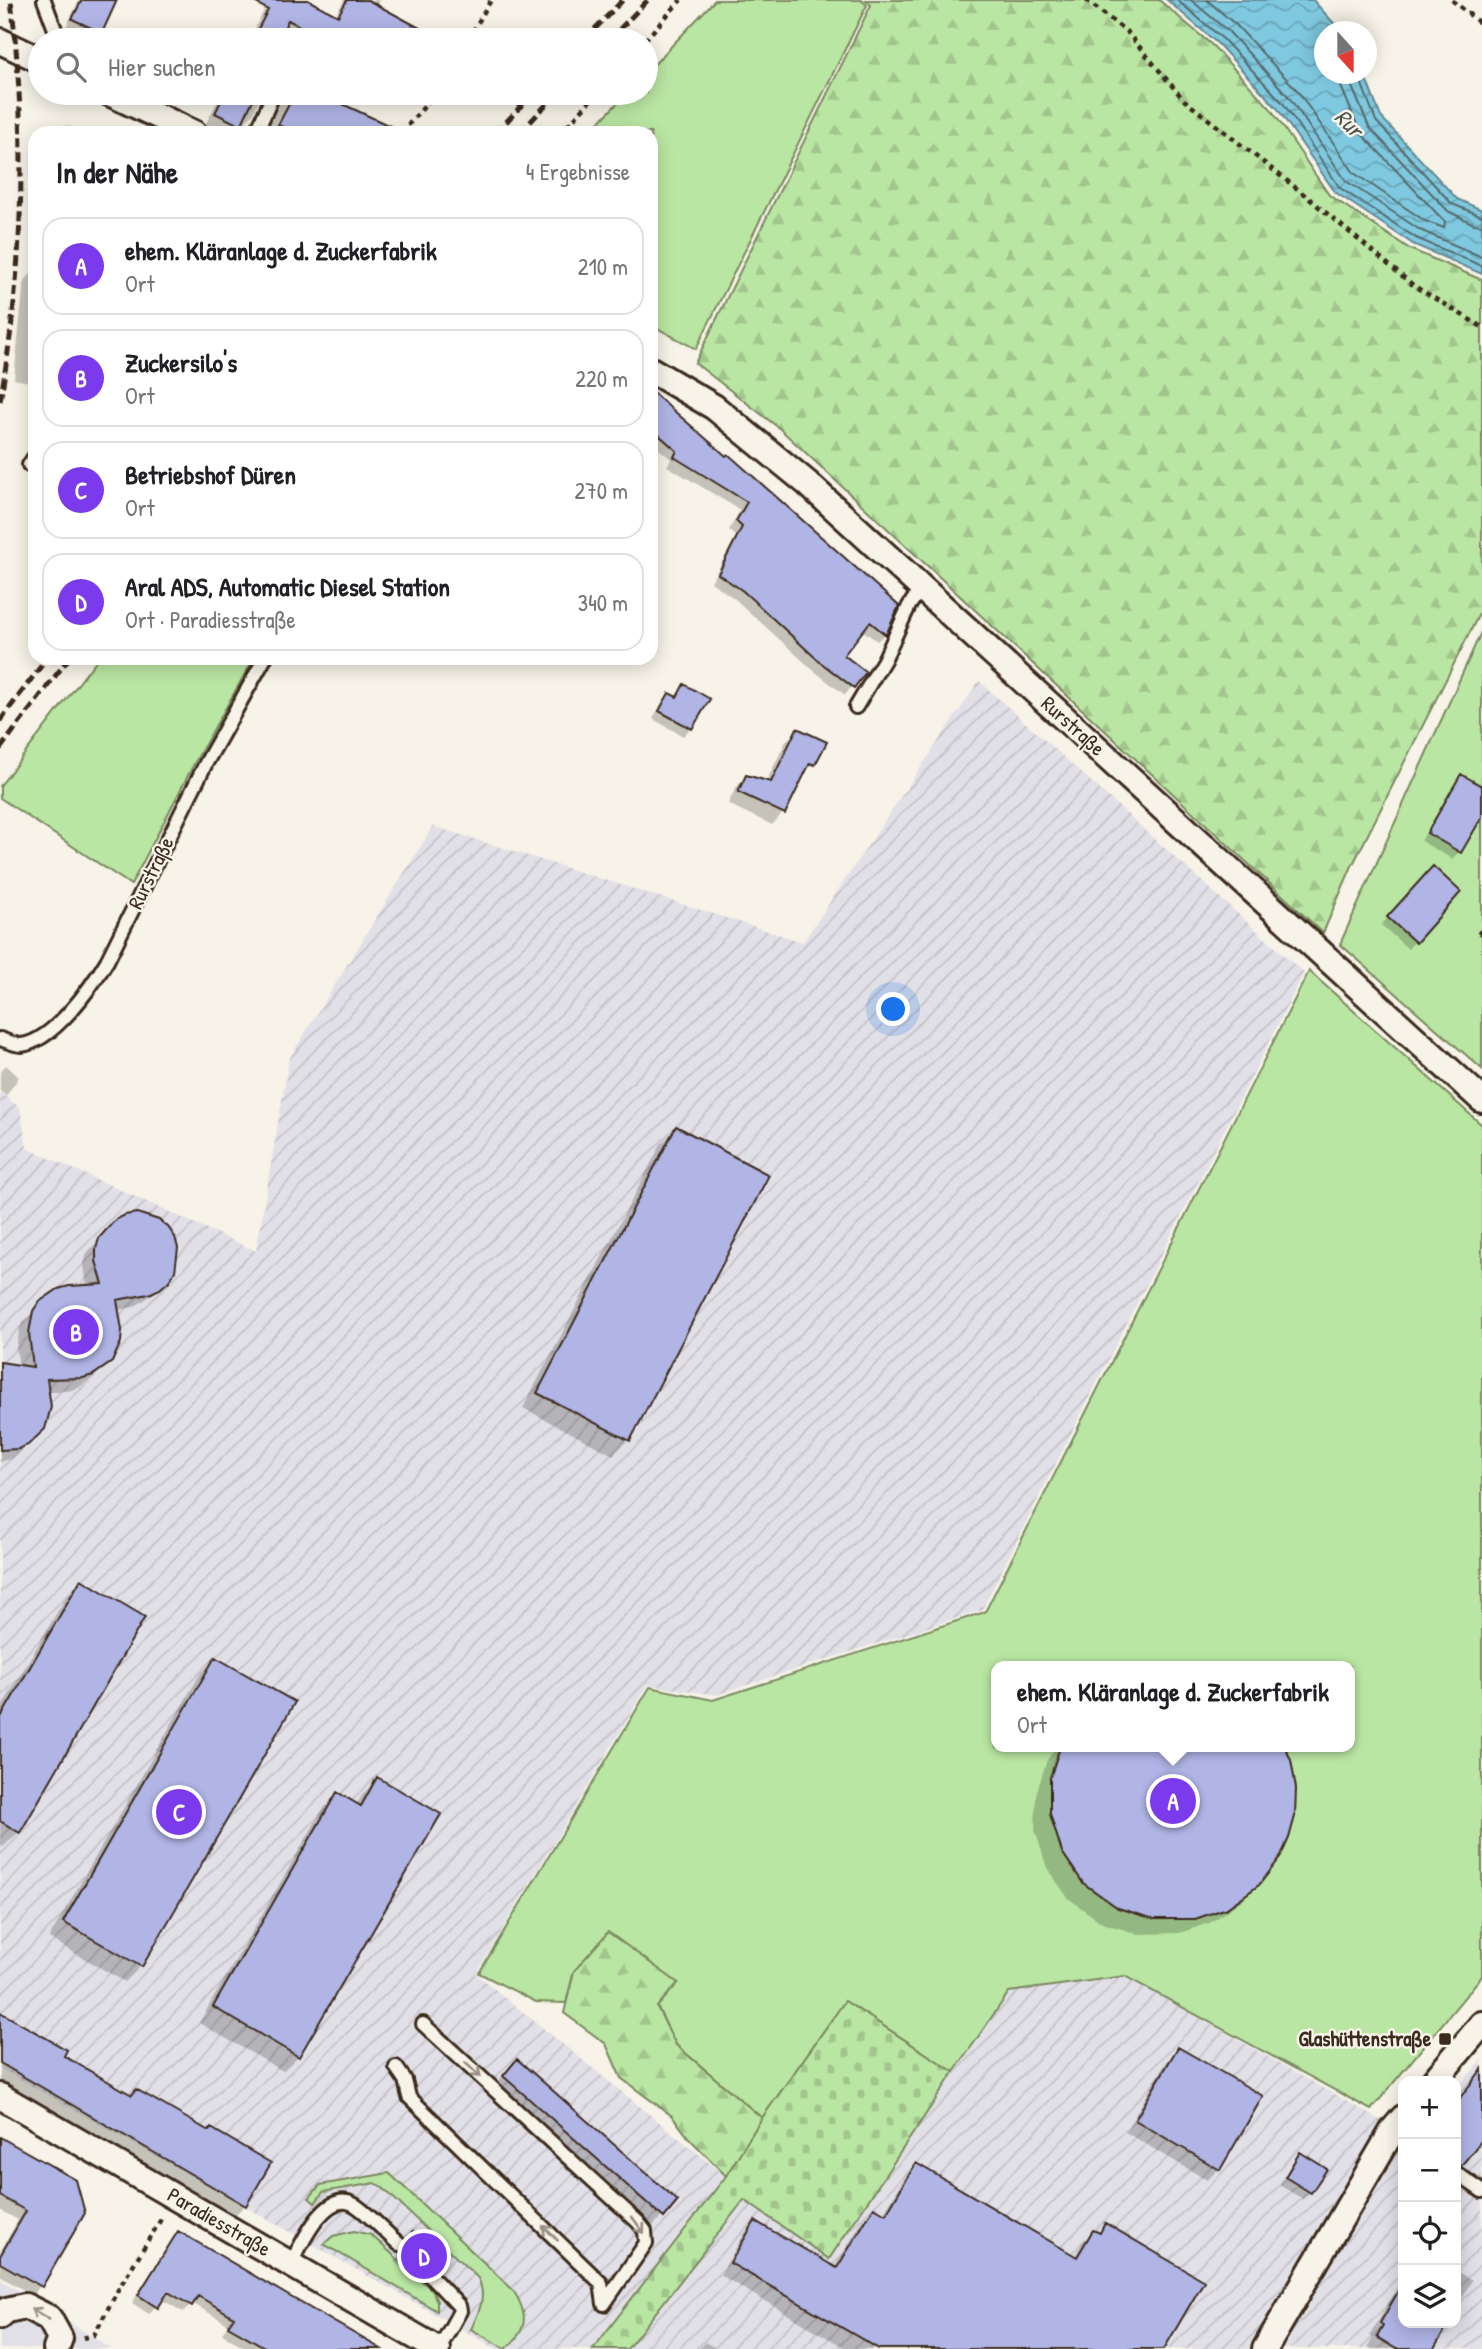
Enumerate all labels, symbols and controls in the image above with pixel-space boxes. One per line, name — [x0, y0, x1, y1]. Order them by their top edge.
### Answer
north arrow — [1314, 21, 1377, 84]
search box — [28, 28, 658, 105]
icon: search — [52, 48, 90, 86]
text: Hier suchen — [108, 49, 216, 84]
water label: Rur — [1328, 102, 1373, 146]
text: In der Nähe — [56, 152, 178, 192]
text: 4 Ergebnisse — [526, 156, 630, 187]
text: ehem. Kläranlage d. Zuckerfabrik — [125, 233, 437, 268]
text: A — [75, 251, 87, 282]
text: 210 m — [578, 251, 628, 282]
text: Ort — [125, 268, 155, 299]
text: Zuckersilo's — [125, 345, 237, 380]
text: B — [75, 363, 87, 394]
text: 220 m — [575, 363, 628, 394]
text: Ort — [125, 380, 155, 411]
text: Betriebshof Düren — [125, 457, 296, 492]
text: C — [75, 475, 87, 506]
text: 270 m — [575, 475, 628, 506]
text: Ort — [125, 492, 155, 523]
text: Aral ADS, Automatic Diesel Station — [125, 569, 450, 604]
text: D — [76, 587, 86, 618]
text: 340 m — [578, 587, 628, 618]
text: Ort · Paradiesstraße — [125, 604, 296, 635]
street label: Rurstraße — [1035, 689, 1112, 762]
street label: Rurstraße — [121, 832, 180, 914]
your location — [876, 992, 910, 1026]
pin: B — [53, 1306, 99, 1358]
popup — [991, 1661, 1355, 1752]
text: ehem. Kläranlage d. Zuckerfabrik — [1017, 1674, 1329, 1709]
text: Ort — [1017, 1709, 1047, 1740]
pin: A — [1150, 1775, 1196, 1827]
pin: C — [156, 1786, 202, 1838]
place label: Glashüttenstraße — [1298, 2024, 1432, 2054]
marker: Glashüttenstraße — [1437, 2031, 1453, 2047]
one-way arrow — [464, 2062, 482, 2078]
map controls — [1398, 2076, 1461, 2328]
button: + — [1398, 2076, 1461, 2139]
button: − — [1398, 2139, 1461, 2202]
street label: Paradiesstraße — [162, 2180, 276, 2263]
button: locate — [1398, 2202, 1461, 2265]
one-way arrow — [630, 2216, 645, 2235]
one-way arrow — [542, 2225, 559, 2242]
pin: D — [401, 2230, 447, 2282]
button: layers — [1398, 2265, 1461, 2328]
one-way arrow — [30, 2306, 50, 2320]

